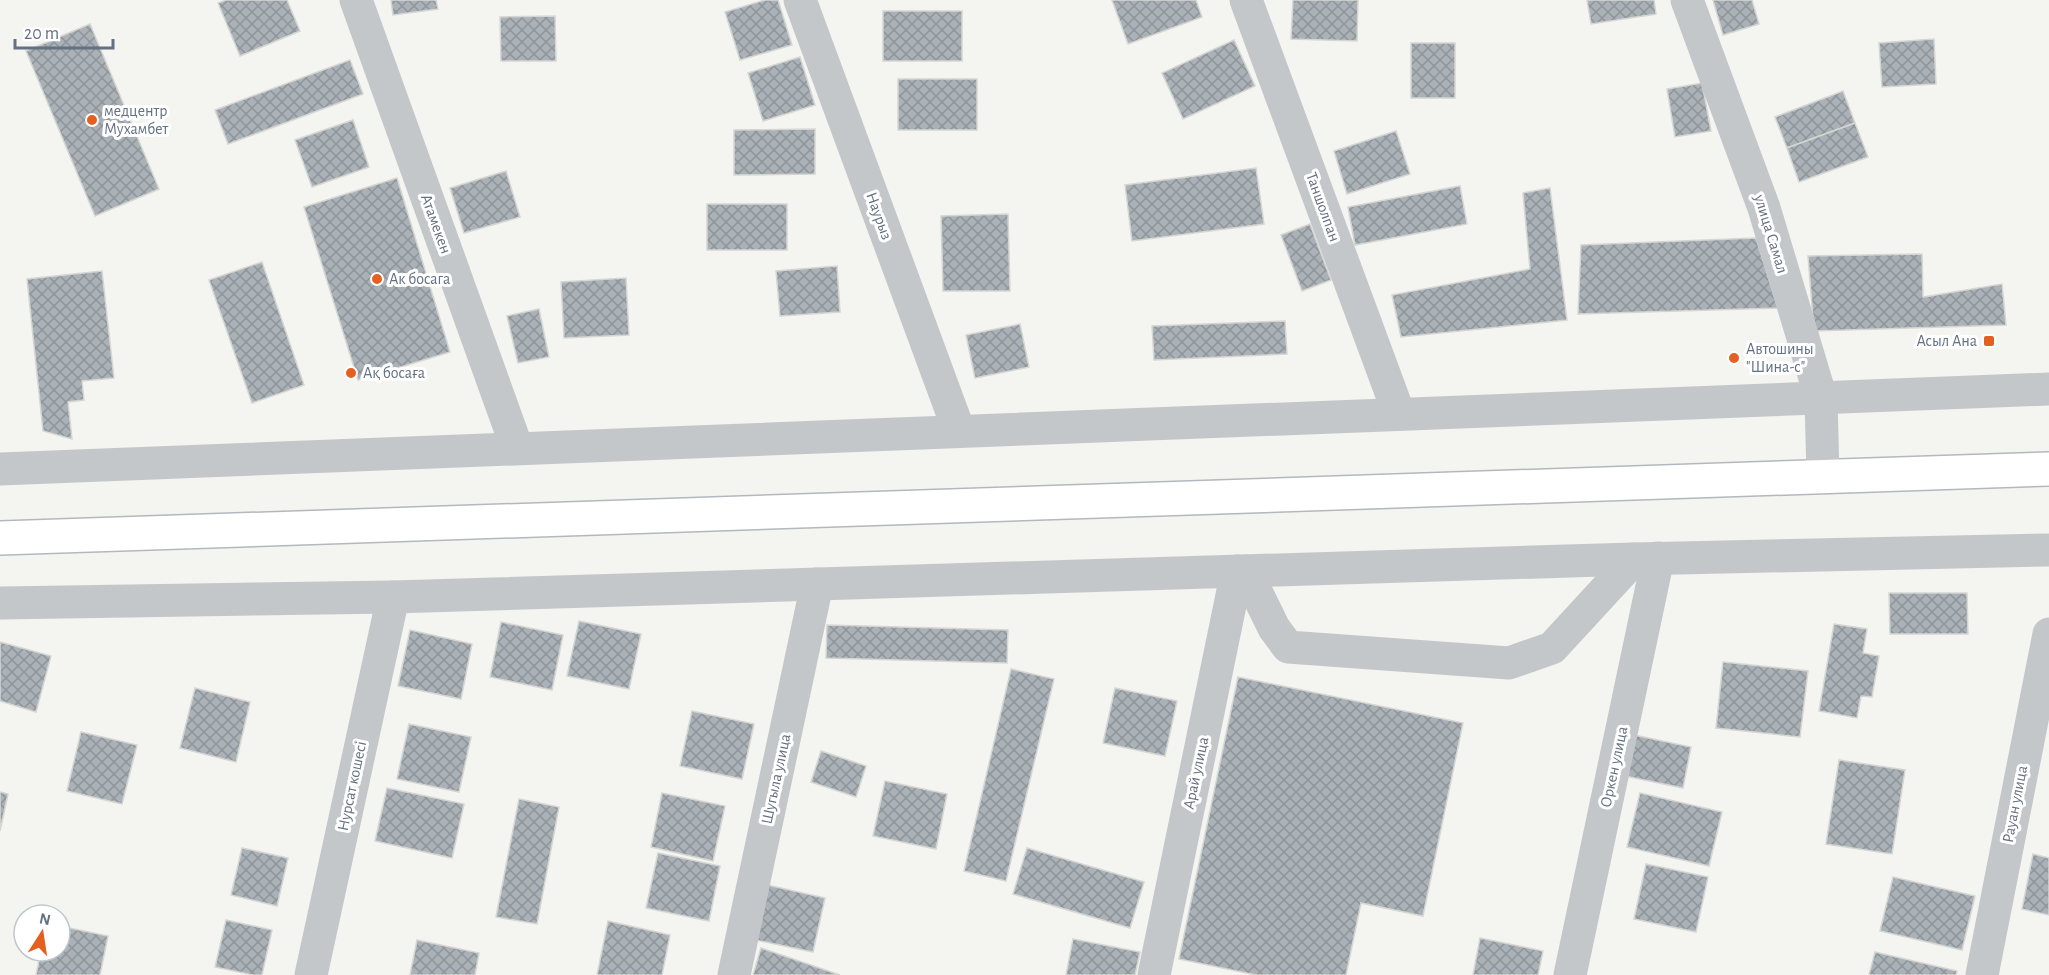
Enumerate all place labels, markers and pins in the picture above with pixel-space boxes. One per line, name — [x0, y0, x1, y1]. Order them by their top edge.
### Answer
place label: медцентр Мухамбет — [104, 103, 169, 138]
marker: медцентр Мухамбет — [85, 113, 99, 127]
place label: Ак босага — [389, 271, 450, 287]
marker: Ак босага — [370, 272, 384, 286]
place label: Асыл Ана — [1916, 333, 1977, 349]
marker: Асыл Ана — [1982, 334, 1996, 348]
place label: Автошины "Шина-с" — [1746, 341, 1814, 375]
marker: Автошины "Шина-с" — [1727, 351, 1741, 365]
place label: Ақ босаға — [363, 365, 425, 381]
marker: Ақ босаға — [344, 366, 358, 380]

